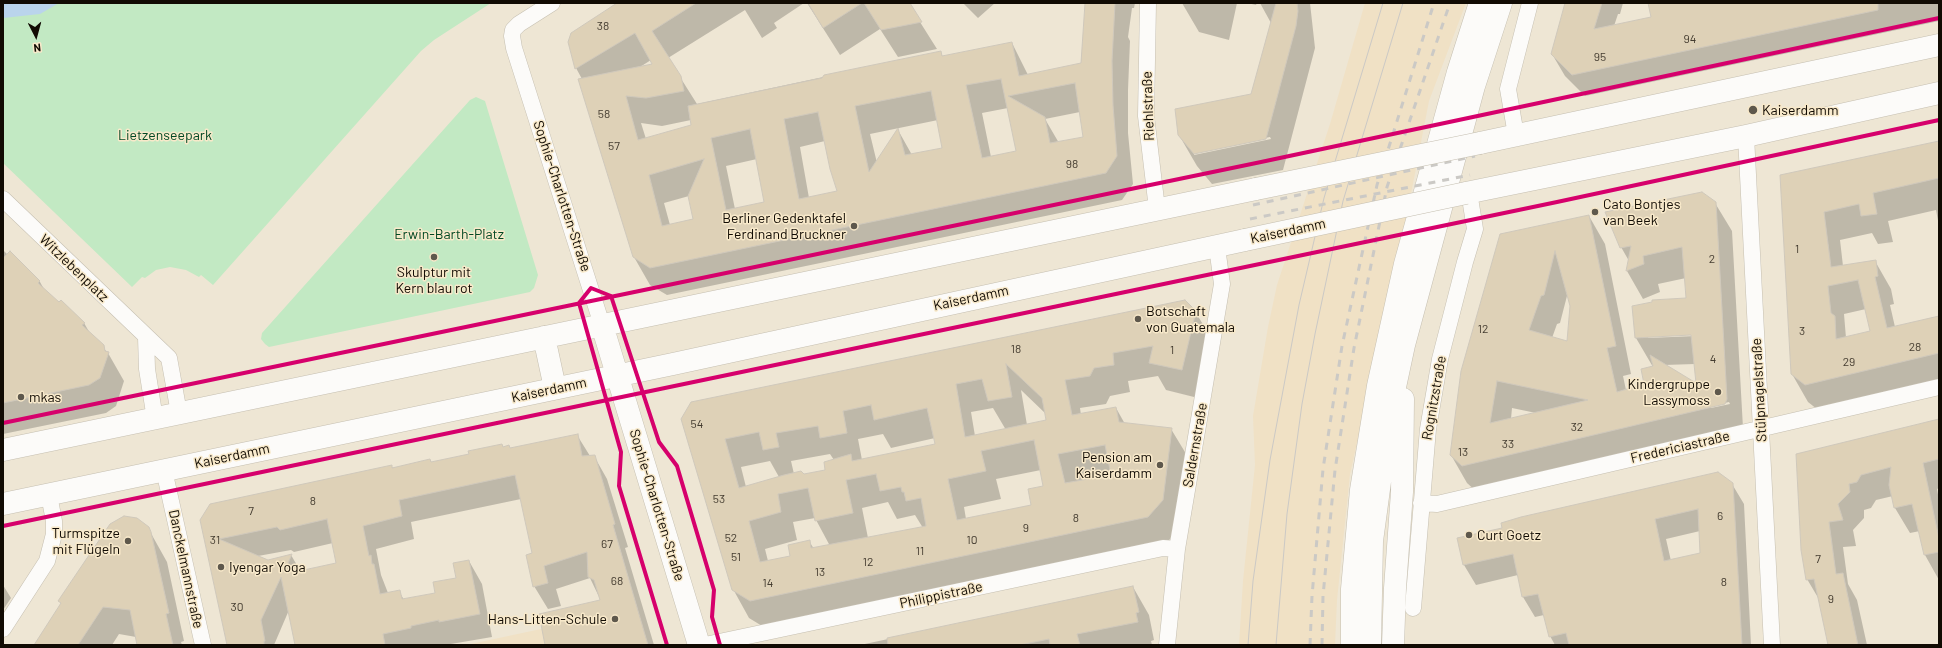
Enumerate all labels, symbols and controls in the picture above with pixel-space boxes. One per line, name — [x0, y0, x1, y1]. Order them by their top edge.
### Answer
north arrow — [16, 16, 56, 56]
house number: 38 — [597, 19, 609, 33]
house number: 94 — [1684, 32, 1696, 46]
text: N — [33, 42, 42, 55]
house number: 95 — [1594, 50, 1606, 64]
street label: Riehlstraße — [1138, 71, 1158, 141]
place label: Kaiserdamm — [1762, 102, 1838, 118]
marker: Kaiserdamm — [1747, 104, 1759, 116]
house number: 58 — [598, 107, 610, 121]
street label: Sophie-Charlotten-Straße — [530, 118, 594, 274]
park label: Lietzenseepark — [118, 127, 212, 143]
house number: 57 — [608, 139, 620, 153]
house number: 98 — [1066, 157, 1078, 171]
place label: Cato Bontjes van Beek — [1603, 196, 1680, 228]
marker: Cato Bontjes van Beek — [1590, 207, 1600, 217]
place label: Berliner Gedenktafel Ferdinand Bruckner — [722, 210, 846, 242]
street label: Kaiserdamm — [1249, 215, 1327, 247]
marker: Berliner Gedenktafel Ferdinand Bruckner — [849, 221, 859, 231]
park label: Erwin-Barth-Platz — [394, 226, 504, 242]
street label: Witzlebenplatz — [36, 231, 112, 305]
house number: 1 — [1795, 242, 1799, 256]
marker: Skulptur mit Kern blau rot — [429, 252, 439, 262]
house number: 2 — [1709, 252, 1715, 266]
place label: Skulptur mit Kern blau rot — [395, 264, 473, 296]
street label: Kaiserdamm — [932, 282, 1010, 314]
place label: Botschaft von Guatemala — [1146, 303, 1235, 336]
marker: Botschaft von Guatemala — [1133, 314, 1143, 324]
house number: 12 — [1478, 322, 1488, 336]
house number: 3 — [1799, 324, 1805, 338]
street label: Stülpnagelstraße — [1748, 338, 1770, 442]
house number: 28 — [1909, 340, 1921, 354]
house number: 18 — [1011, 342, 1021, 356]
house number: 1 — [1170, 343, 1174, 357]
house number: 4 — [1710, 352, 1716, 366]
street label: Rognitzstraße — [1418, 354, 1450, 442]
house number: 29 — [1843, 355, 1855, 369]
street label: Kaiserdamm — [510, 374, 588, 406]
place label: Kindergruppe Lassymoss — [1627, 376, 1710, 408]
marker: Kindergruppe Lassymoss — [1713, 387, 1723, 397]
place label: mkas — [29, 389, 61, 405]
marker: mkas — [16, 392, 26, 402]
street label: Saldernstraße — [1179, 401, 1211, 489]
house number: 54 — [691, 417, 703, 431]
house number: 32 — [1571, 420, 1583, 434]
street label: Sophie-Charlotten-Straße — [626, 427, 688, 583]
street label: Fredericiastraße — [1629, 427, 1731, 467]
house number: 33 — [1502, 437, 1514, 451]
street label: Kaiserdamm — [193, 440, 271, 472]
house number: 13 — [1458, 445, 1468, 459]
place label: Pension am Kaiserdamm — [1076, 449, 1152, 482]
marker: Pension am Kaiserdamm — [1155, 460, 1165, 470]
house number: 53 — [713, 492, 725, 506]
house number: 8 — [310, 494, 316, 508]
house number: 7 — [248, 504, 254, 518]
street label: Danckelmannstraße — [165, 508, 207, 630]
house number: 6 — [1717, 509, 1723, 523]
house number: 8 — [1073, 511, 1079, 525]
house number: 9 — [1023, 521, 1029, 535]
place label: Turmspitze mit Flügeln — [52, 525, 120, 558]
place label: Curt Goetz — [1477, 527, 1541, 543]
marker: Curt Goetz — [1464, 530, 1474, 540]
house number: 52 — [725, 531, 737, 545]
house number: 31 — [210, 533, 220, 547]
house number: 10 — [967, 533, 977, 547]
marker: Turmspitze mit Flügeln — [123, 536, 133, 546]
house number: 67 — [601, 537, 613, 551]
house number: 11 — [916, 544, 924, 558]
house number: 51 — [731, 550, 741, 564]
house number: 7 — [1815, 552, 1821, 566]
house number: 12 — [863, 555, 873, 569]
place label: Iyengar Yoga — [229, 559, 306, 575]
marker: Iyengar Yoga — [216, 562, 226, 572]
house number: 13 — [815, 565, 825, 579]
house number: 68 — [611, 574, 623, 588]
house number: 8 — [1721, 575, 1727, 589]
house number: 14 — [763, 576, 773, 590]
street label: Philippistraße — [898, 578, 984, 612]
house number: 9 — [1828, 592, 1834, 606]
house number: 30 — [231, 600, 243, 614]
place label: Hans-Litten-Schule — [488, 611, 607, 627]
marker: Hans-Litten-Schule — [610, 614, 620, 624]

